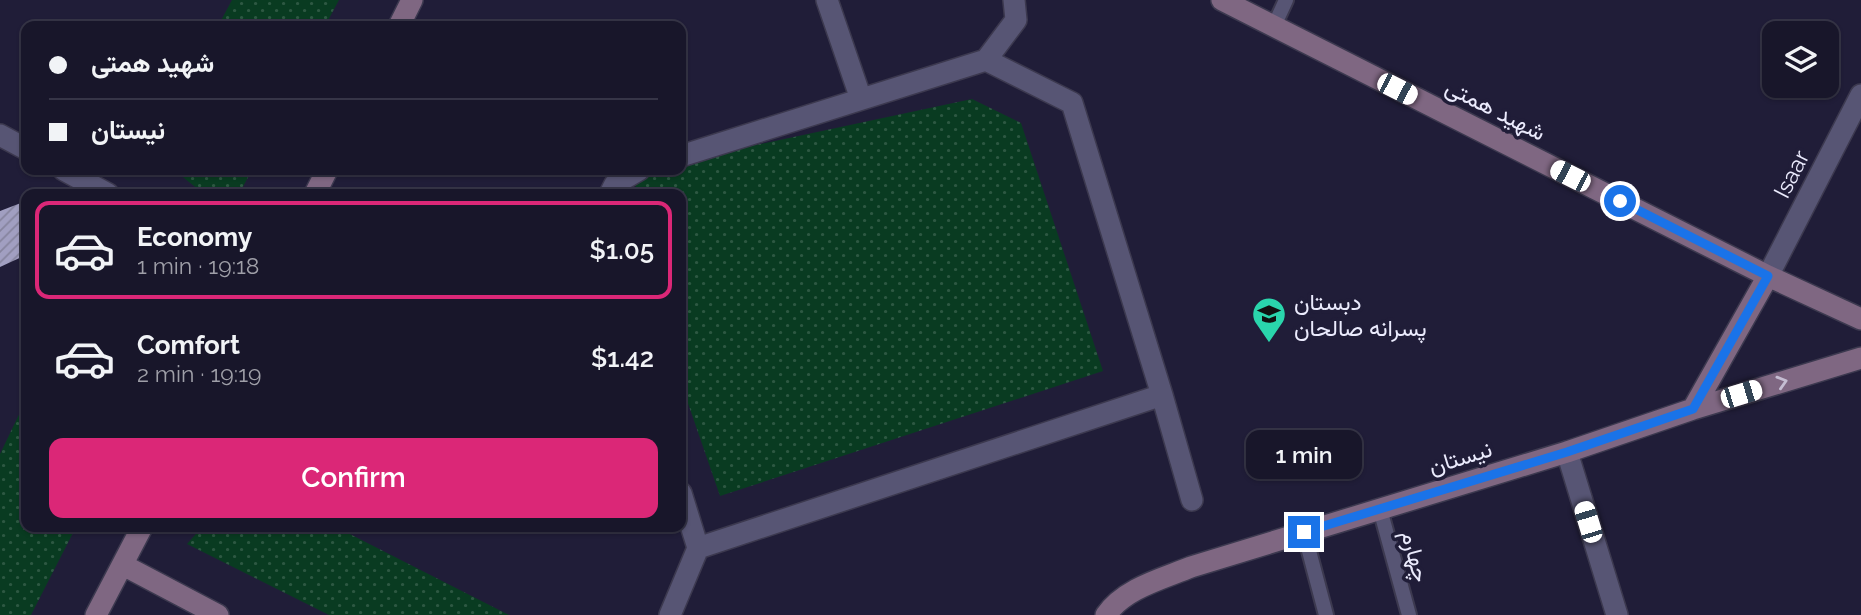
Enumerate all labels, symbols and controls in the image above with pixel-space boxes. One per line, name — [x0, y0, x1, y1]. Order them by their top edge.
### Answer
map controls — [1762, 21, 1839, 98]
button: layers — [1762, 21, 1839, 98]
text: شهید همتی — [91, 48, 214, 78]
car — [1374, 70, 1421, 108]
street label: شهید همتی — [1441, 72, 1550, 147]
text: نيستان — [91, 115, 165, 145]
street label: Isaar — [1768, 146, 1814, 202]
car — [1547, 157, 1594, 195]
route start — [1604, 185, 1636, 217]
icon: car — [53, 219, 116, 282]
text: Economy — [137, 222, 252, 252]
text: $1.05 — [590, 235, 654, 265]
text: 1 min · 19:18 — [137, 252, 259, 279]
place label: دبستان پسرانه صالحان — [1294, 288, 1427, 344]
school or university icon: دبستان پسرانه صالحان — [1250, 295, 1288, 344]
icon: car — [53, 327, 116, 390]
text: Comfort — [137, 330, 240, 360]
text: $1.42 — [591, 343, 654, 373]
text: 2 min · 19:19 — [137, 360, 261, 387]
one-way arrow — [1775, 376, 1787, 390]
car — [1718, 378, 1765, 410]
callout: 1 min — [1246, 430, 1362, 480]
street label: نيستان — [1425, 435, 1495, 479]
button: Confirm — [49, 438, 658, 518]
text: 1 min — [1275, 441, 1333, 468]
car — [1572, 499, 1605, 545]
route end — [1288, 516, 1320, 548]
street label: چهارم — [1393, 527, 1436, 586]

